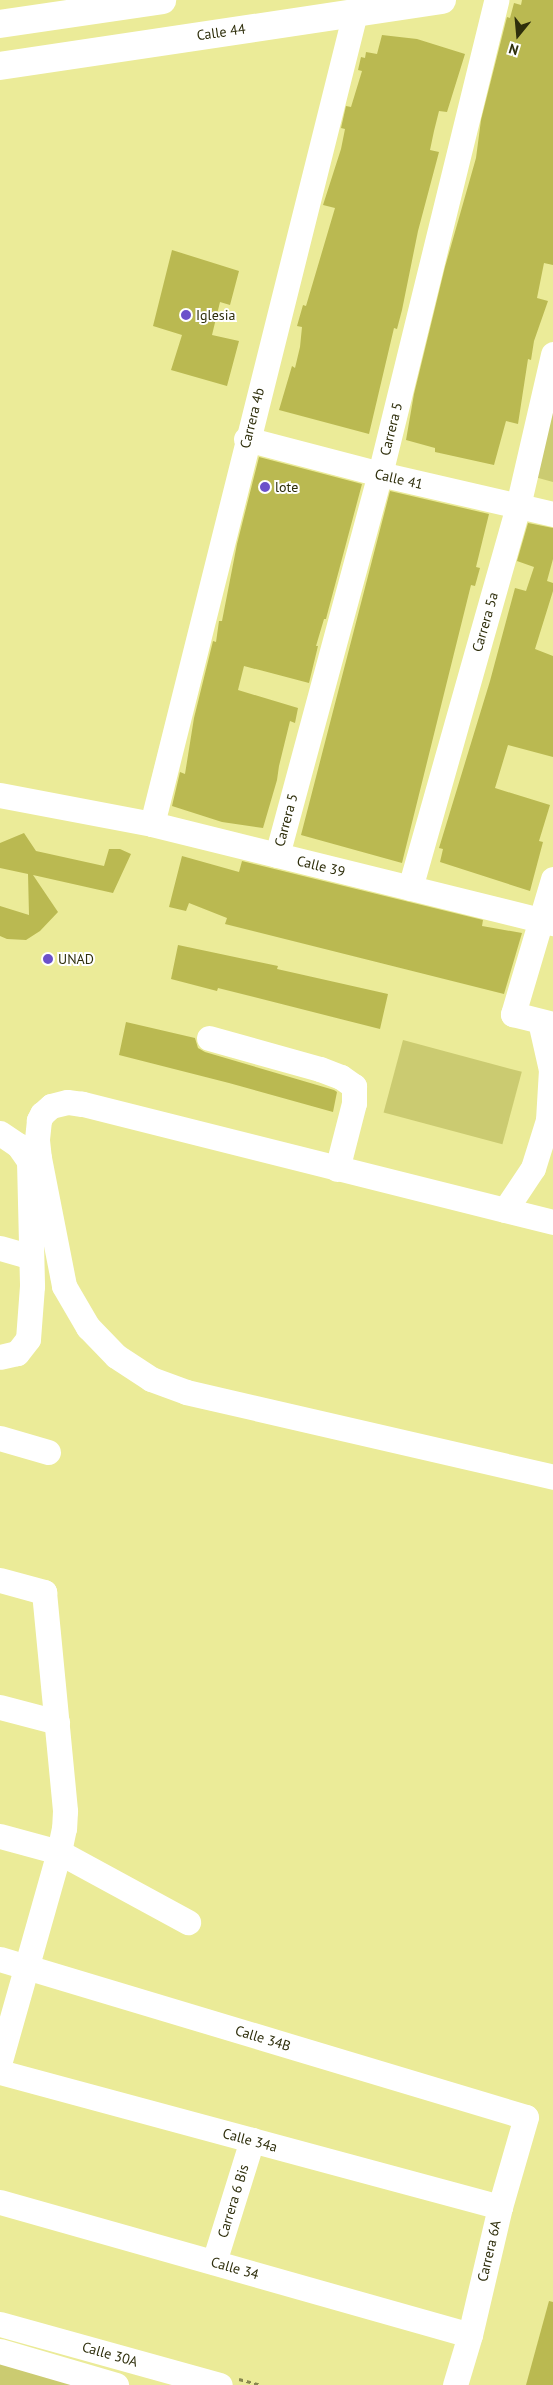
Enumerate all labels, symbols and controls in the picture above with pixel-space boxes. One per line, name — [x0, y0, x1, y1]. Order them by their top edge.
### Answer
north arrow — [493, 10, 543, 60]
street label: Calle 44 — [196, 20, 246, 44]
text: N — [507, 39, 521, 59]
place label: Iglesia — [196, 307, 235, 323]
marker: Iglesia — [180, 309, 192, 321]
street label: Carrera 4b — [236, 386, 268, 450]
street label: Carrera 5 — [376, 401, 406, 457]
street label: Calle 41 — [373, 465, 425, 493]
place label: lote — [275, 479, 298, 495]
marker: lote — [259, 481, 271, 493]
street label: Carrera 5a — [468, 590, 502, 654]
street label: Carrera 5 — [271, 792, 301, 848]
street label: Calle 39 — [295, 852, 347, 880]
place label: UNAD — [58, 951, 94, 967]
marker: UNAD — [42, 953, 54, 965]
street label: Calle 34B — [233, 2022, 293, 2054]
street label: Calle 34a — [221, 2125, 279, 2155]
street label: Carrera 6 Bis — [214, 2162, 252, 2240]
street label: Carrera 6A — [474, 2219, 504, 2283]
street label: Calle 34 — [209, 2253, 261, 2283]
street label: Calle 30A — [80, 2338, 140, 2370]

